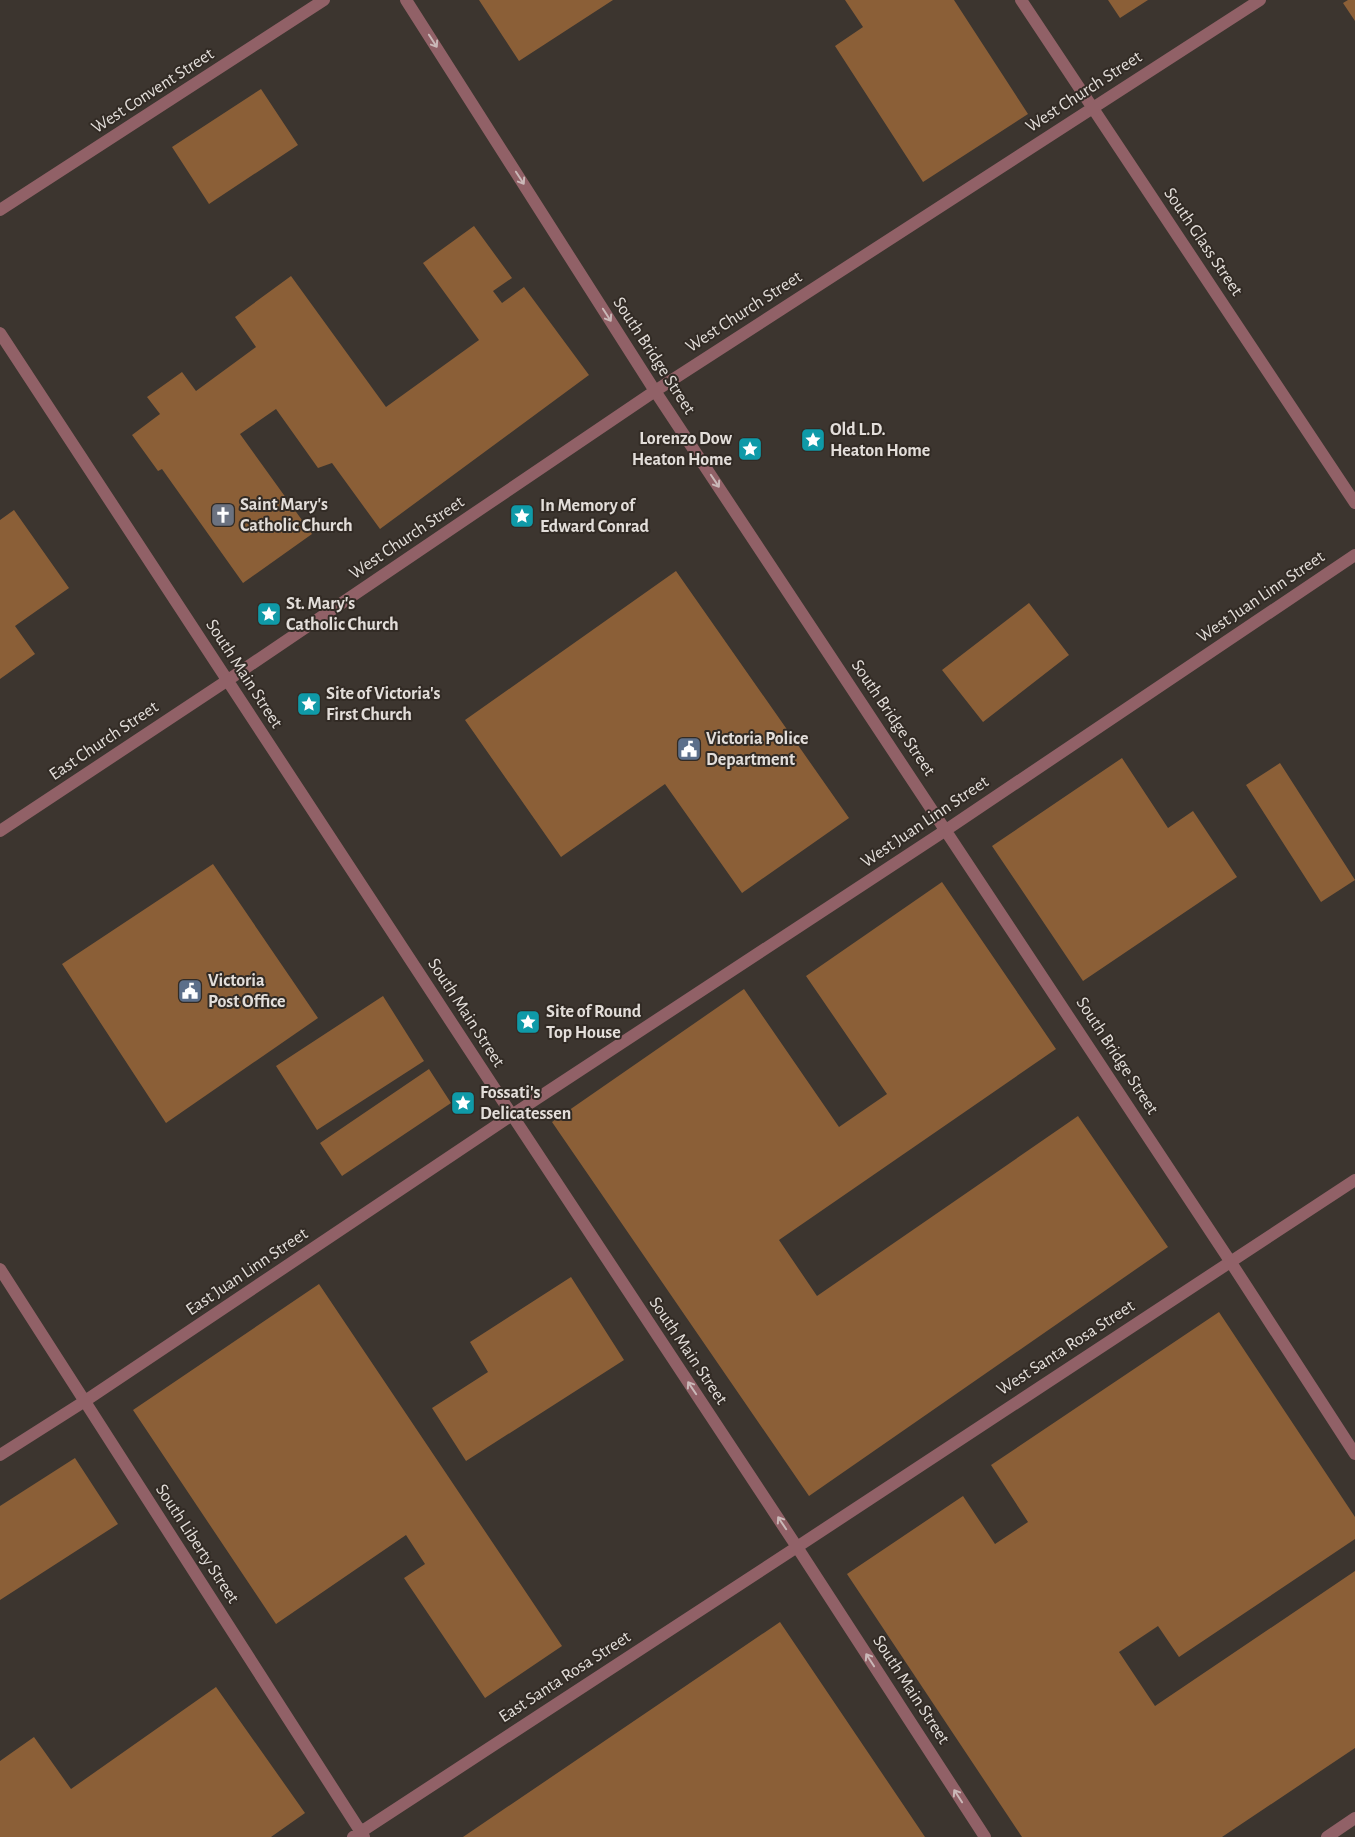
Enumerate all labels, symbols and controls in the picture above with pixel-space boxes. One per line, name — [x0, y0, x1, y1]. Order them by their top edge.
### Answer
one-way arrow — [427, 34, 438, 48]
street label: West Convent Street — [89, 45, 217, 137]
street label: West Church Street — [1023, 48, 1145, 136]
one-way arrow — [515, 171, 525, 185]
street label: South Glass Street — [1160, 185, 1246, 300]
street label: West Church Street — [683, 268, 805, 356]
street label: South Bridge Street — [610, 294, 699, 418]
one-way arrow — [602, 308, 612, 322]
place label: Old L.D. Heaton Home — [830, 421, 930, 460]
place icon: Old L.D. Heaton Home — [800, 427, 826, 453]
place label: Lorenzo Dow Heaton Home — [632, 430, 732, 469]
place icon: Lorenzo Dow Heaton Home — [737, 436, 763, 462]
one-way arrow — [710, 473, 720, 487]
street label: West Church Street — [346, 493, 468, 583]
place label: Saint Mary's Catholic Church — [240, 496, 353, 535]
place label: In Memory of Edward Conrad — [540, 497, 650, 536]
church icon: Saint Mary's Catholic Church — [210, 502, 236, 528]
place icon: In Memory of Edward Conrad — [509, 503, 535, 529]
street label: West Juan Linn Street — [1194, 548, 1328, 646]
place label: St. Mary's Catholic Church — [286, 595, 399, 634]
place icon: St. Mary's Catholic Church — [256, 601, 282, 627]
street label: South Main Street — [202, 616, 286, 732]
street label: South Bridge Street — [848, 657, 939, 779]
place label: Site of Victoria's First Church — [326, 685, 441, 724]
place icon: Site of Victoria's First Church — [296, 691, 322, 717]
street label: East Church Street — [46, 698, 162, 784]
place label: Victoria Police Department — [706, 730, 808, 769]
public building icon: Victoria Police Department — [676, 736, 702, 762]
street label: West Juan Linn Street — [858, 773, 992, 871]
street label: South Main Street — [424, 955, 508, 1071]
place label: Victoria Post Office — [208, 972, 286, 1011]
public building icon: Victoria Post Office — [177, 978, 203, 1004]
street label: South Bridge Street — [1073, 994, 1162, 1118]
place label: Site of Round Top House — [546, 1003, 642, 1042]
place icon: Site of Round Top House — [515, 1009, 541, 1035]
place label: Fossati's Delicatessen — [480, 1084, 571, 1123]
place icon: Fossati's Delicatessen — [450, 1090, 476, 1116]
street label: East Juan Linn Street — [183, 1225, 311, 1319]
street label: South Main Street — [645, 1294, 731, 1408]
street label: West Santa Rosa Street — [994, 1297, 1138, 1399]
one-way arrow — [687, 1381, 697, 1395]
street label: South Liberty Street — [152, 1481, 242, 1607]
one-way arrow — [777, 1517, 787, 1531]
street label: East Santa Rosa Street — [496, 1628, 634, 1726]
street label: South Main Street — [869, 1632, 953, 1748]
one-way arrow — [865, 1653, 875, 1667]
one-way arrow — [953, 1789, 964, 1803]

